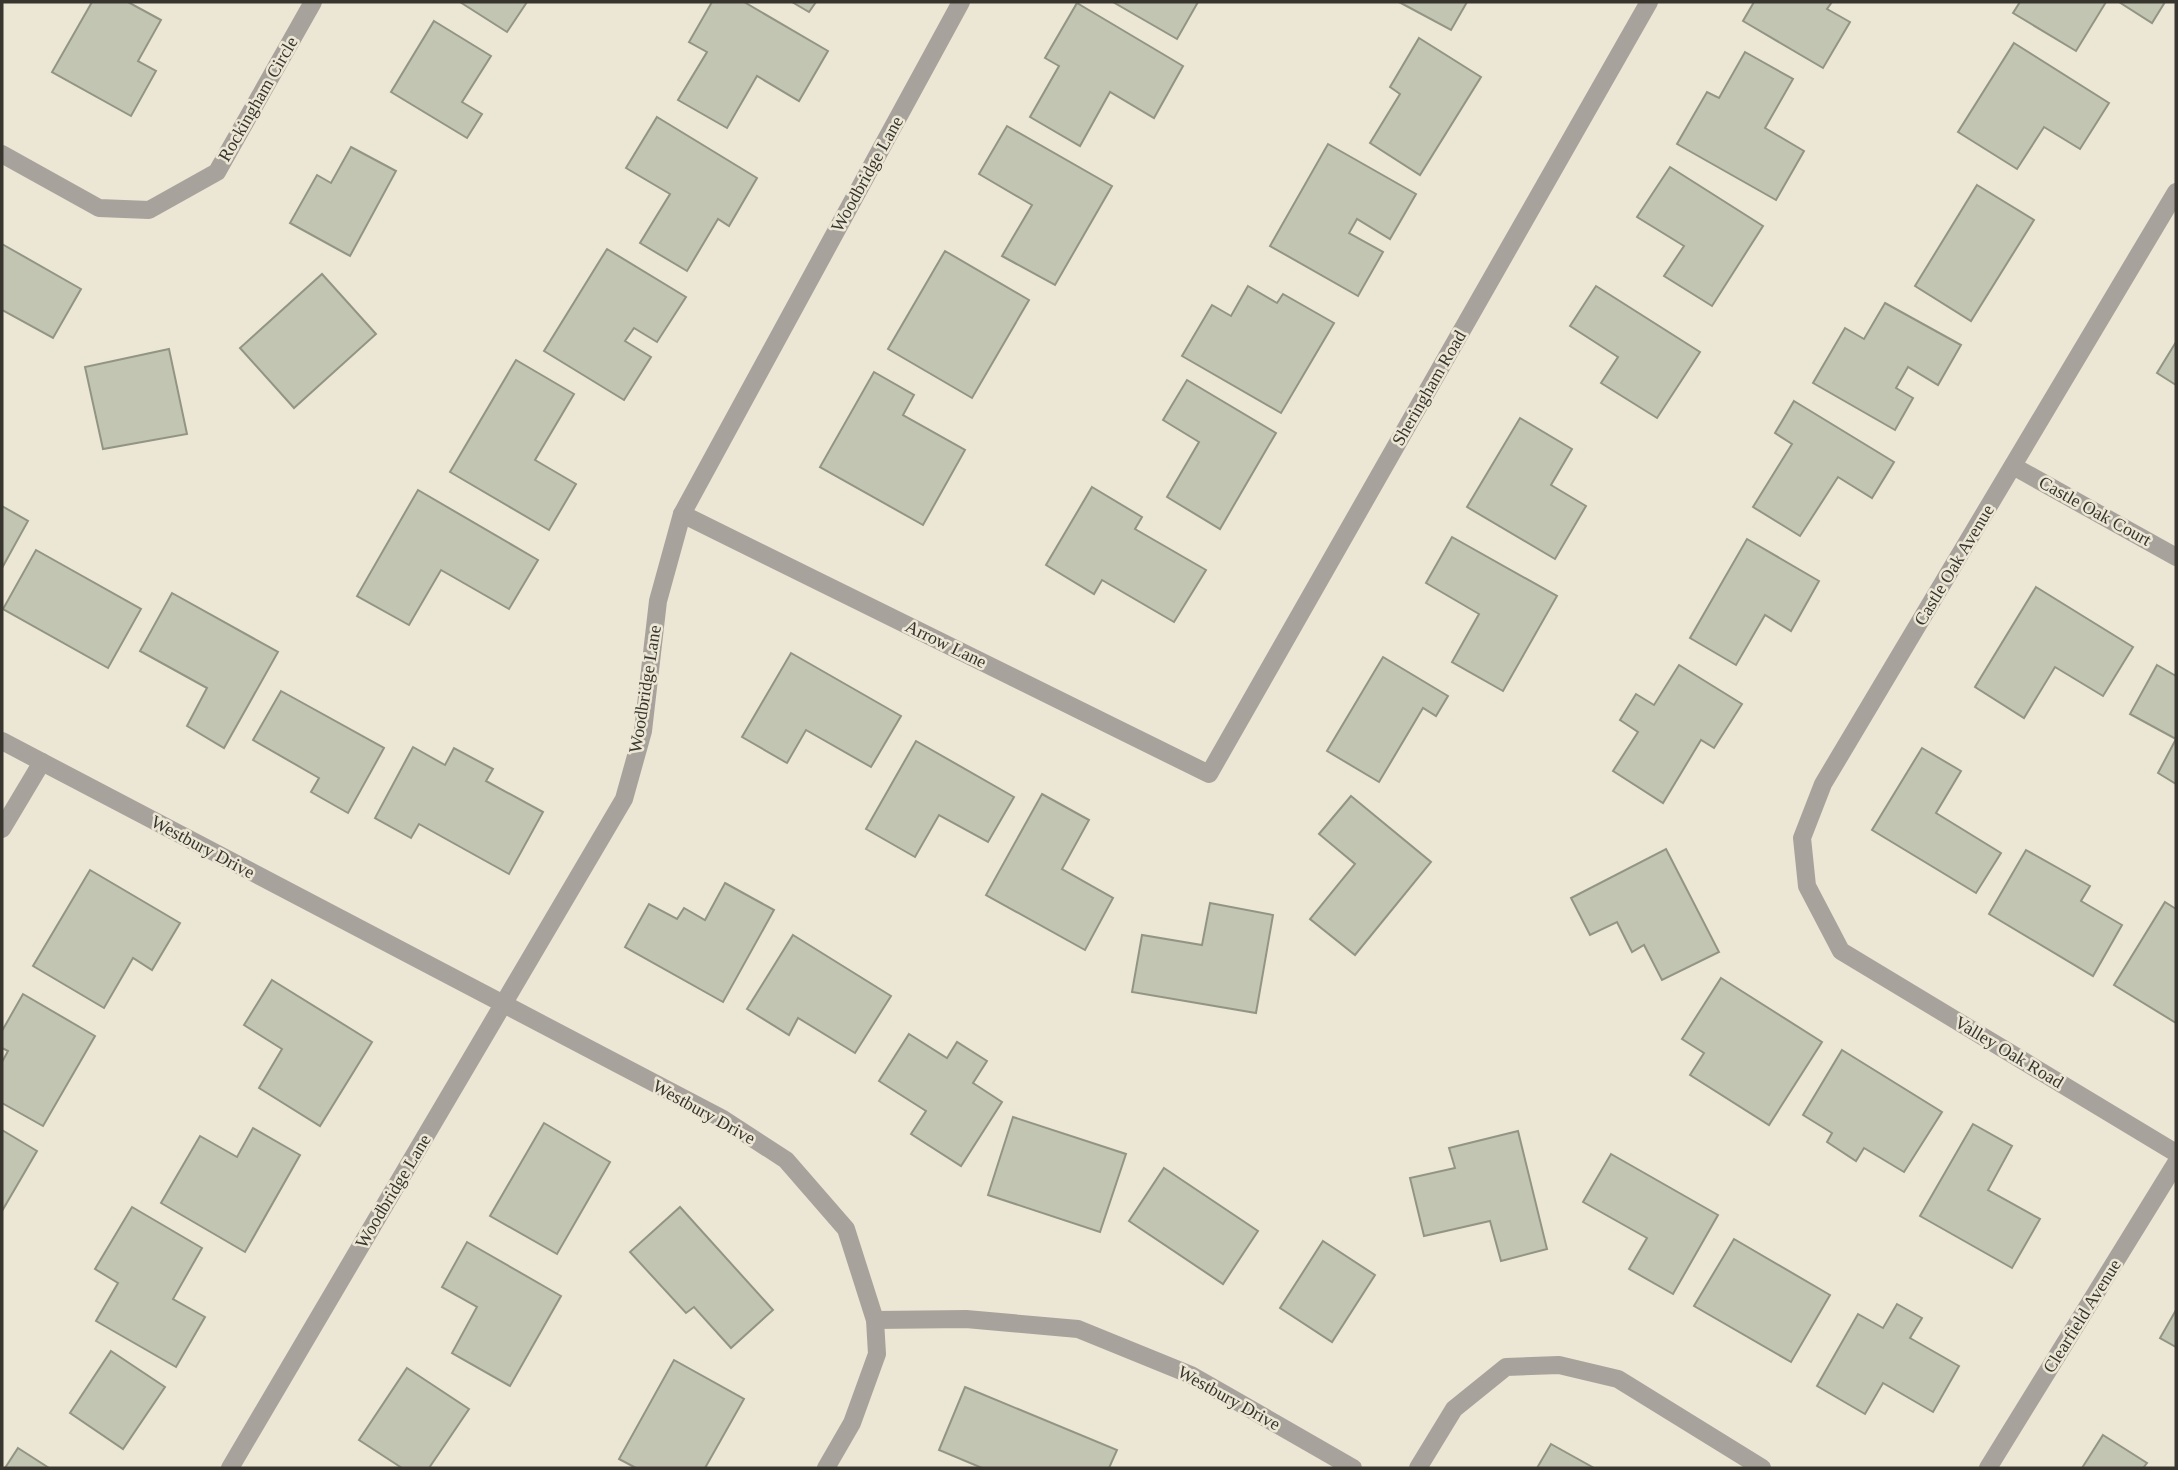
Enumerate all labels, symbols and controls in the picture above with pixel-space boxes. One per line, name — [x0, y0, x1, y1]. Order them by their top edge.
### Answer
street label: Rockingham Circle — [214, 33, 302, 165]
street label: Woodbridge Lane — [827, 113, 907, 235]
street label: Sheringham Road — [1388, 327, 1470, 449]
street label: Castle Oak Court — [2035, 472, 2155, 550]
street label: Castle Oak Avenue — [1910, 501, 1998, 629]
street label: Arrow Lane — [902, 616, 990, 672]
street label: Woodbridge Lane — [625, 624, 665, 754]
street label: Westbury Drive — [148, 811, 258, 883]
street label: Valley Oak Road — [1951, 1012, 2067, 1092]
street label: Westbury Drive — [649, 1076, 759, 1148]
street label: Woodbridge Lane — [351, 1131, 435, 1251]
street label: Clearfield Avenue — [2039, 1256, 2125, 1376]
street label: Westbury Drive — [1174, 1362, 1284, 1434]

